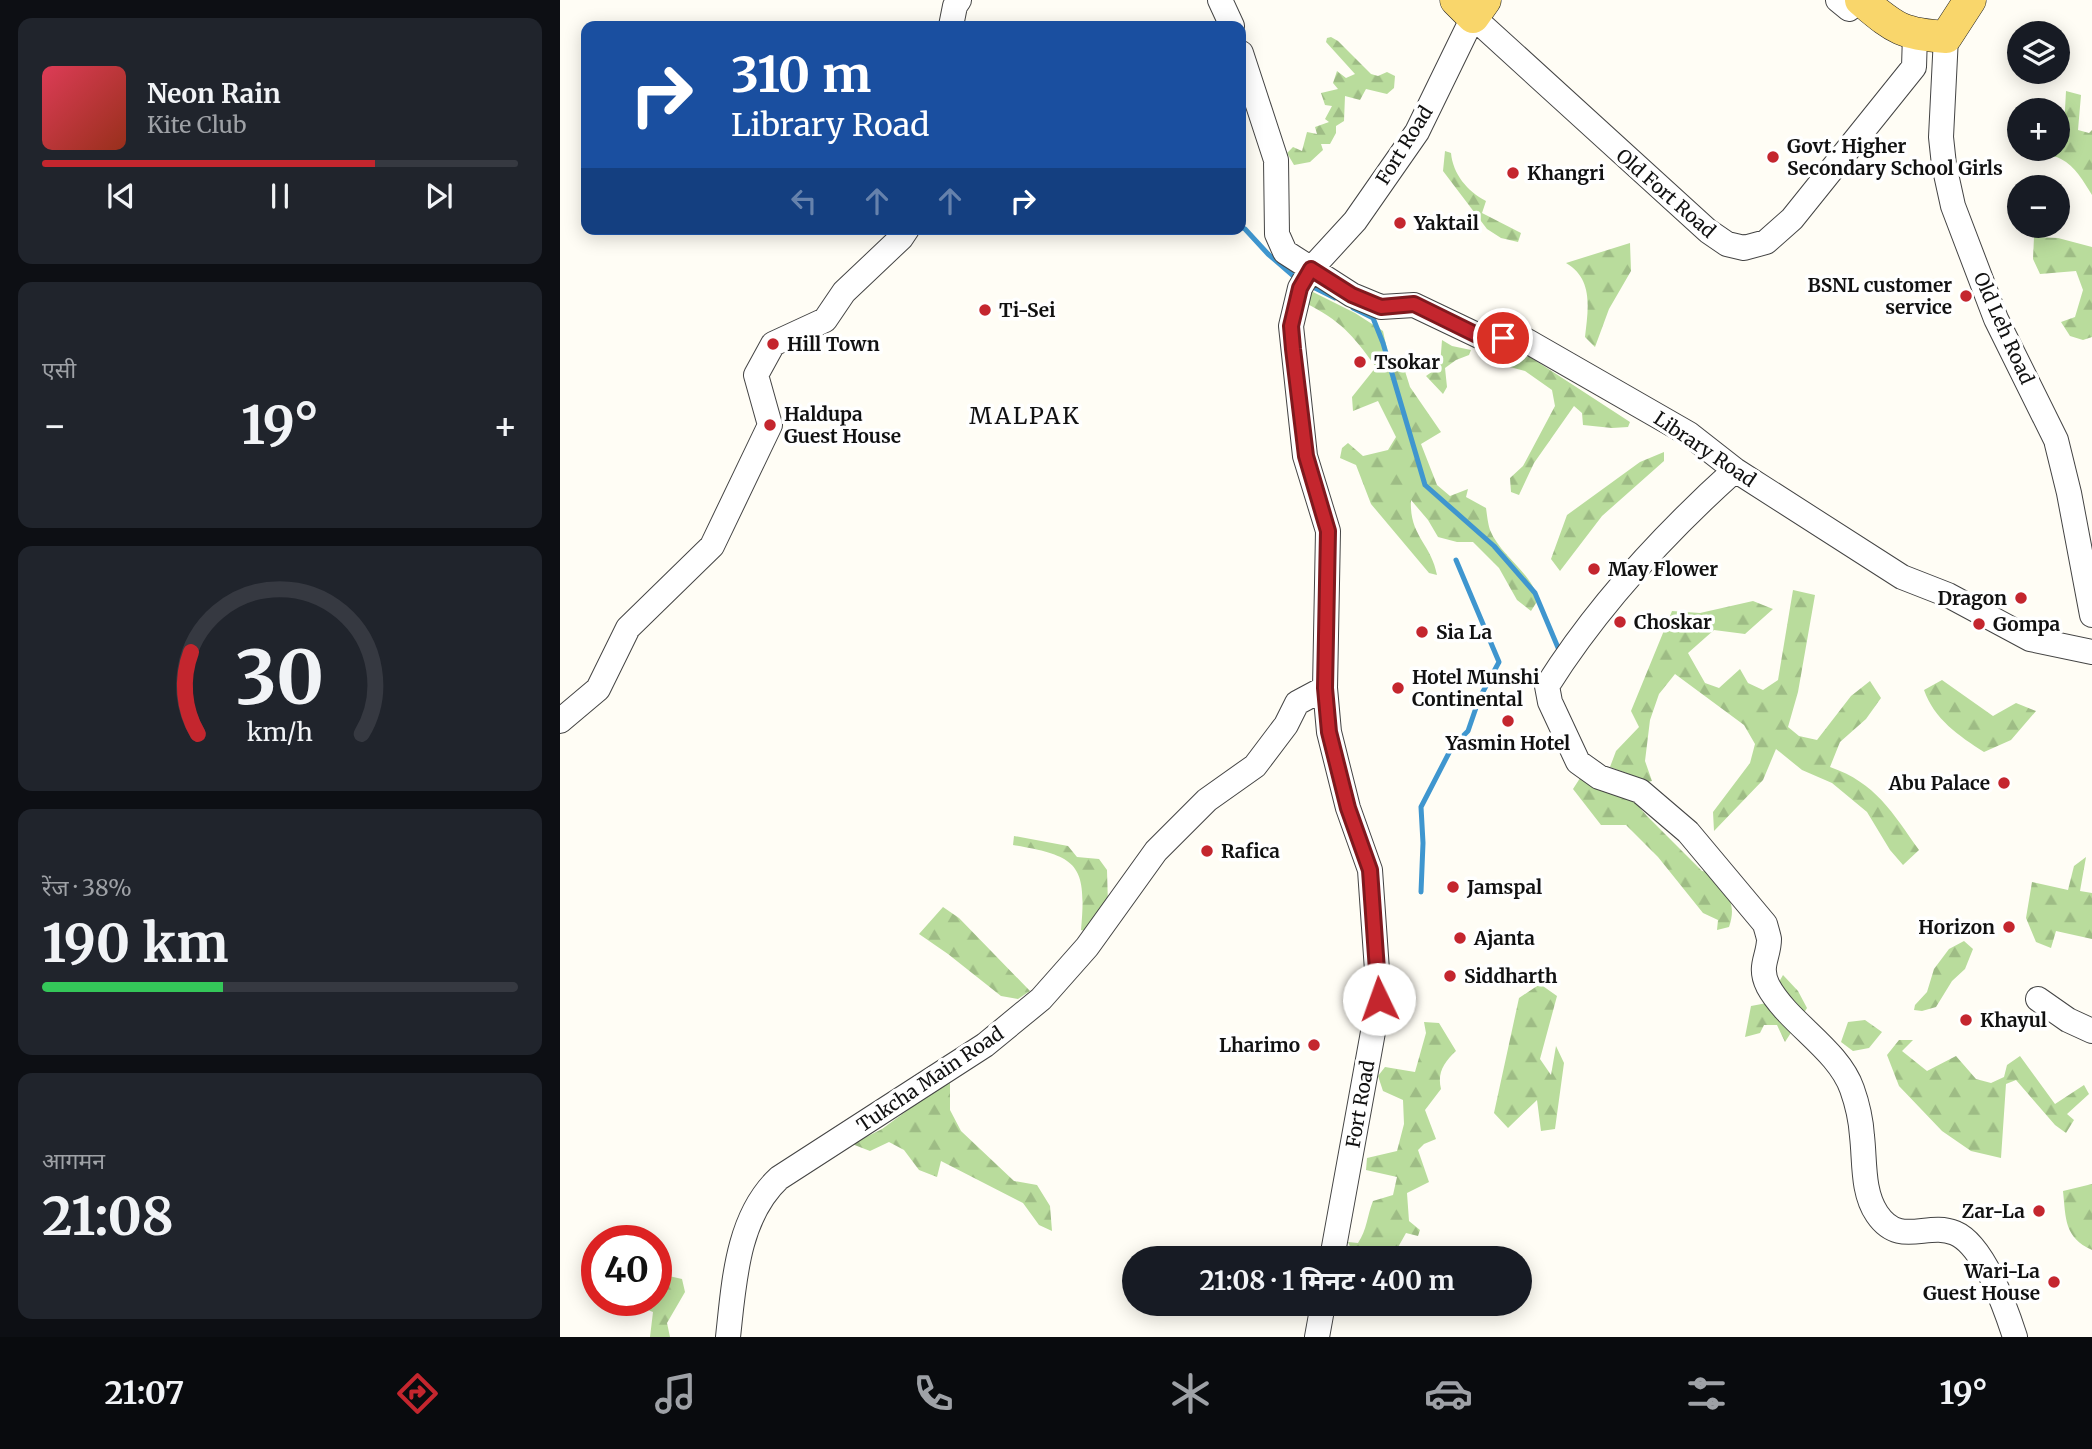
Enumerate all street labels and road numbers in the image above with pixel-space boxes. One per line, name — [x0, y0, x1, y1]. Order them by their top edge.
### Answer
street label: Fort Road — [1370, 101, 1438, 189]
street label: Old Fort Road — [1611, 143, 1721, 243]
street label: Old Leh Road — [1969, 268, 2039, 388]
street label: Library Road — [1649, 406, 1761, 492]
street label: Tukcha Main Road — [852, 1021, 1008, 1137]
street label: Fort Road — [1340, 1058, 1380, 1150]

